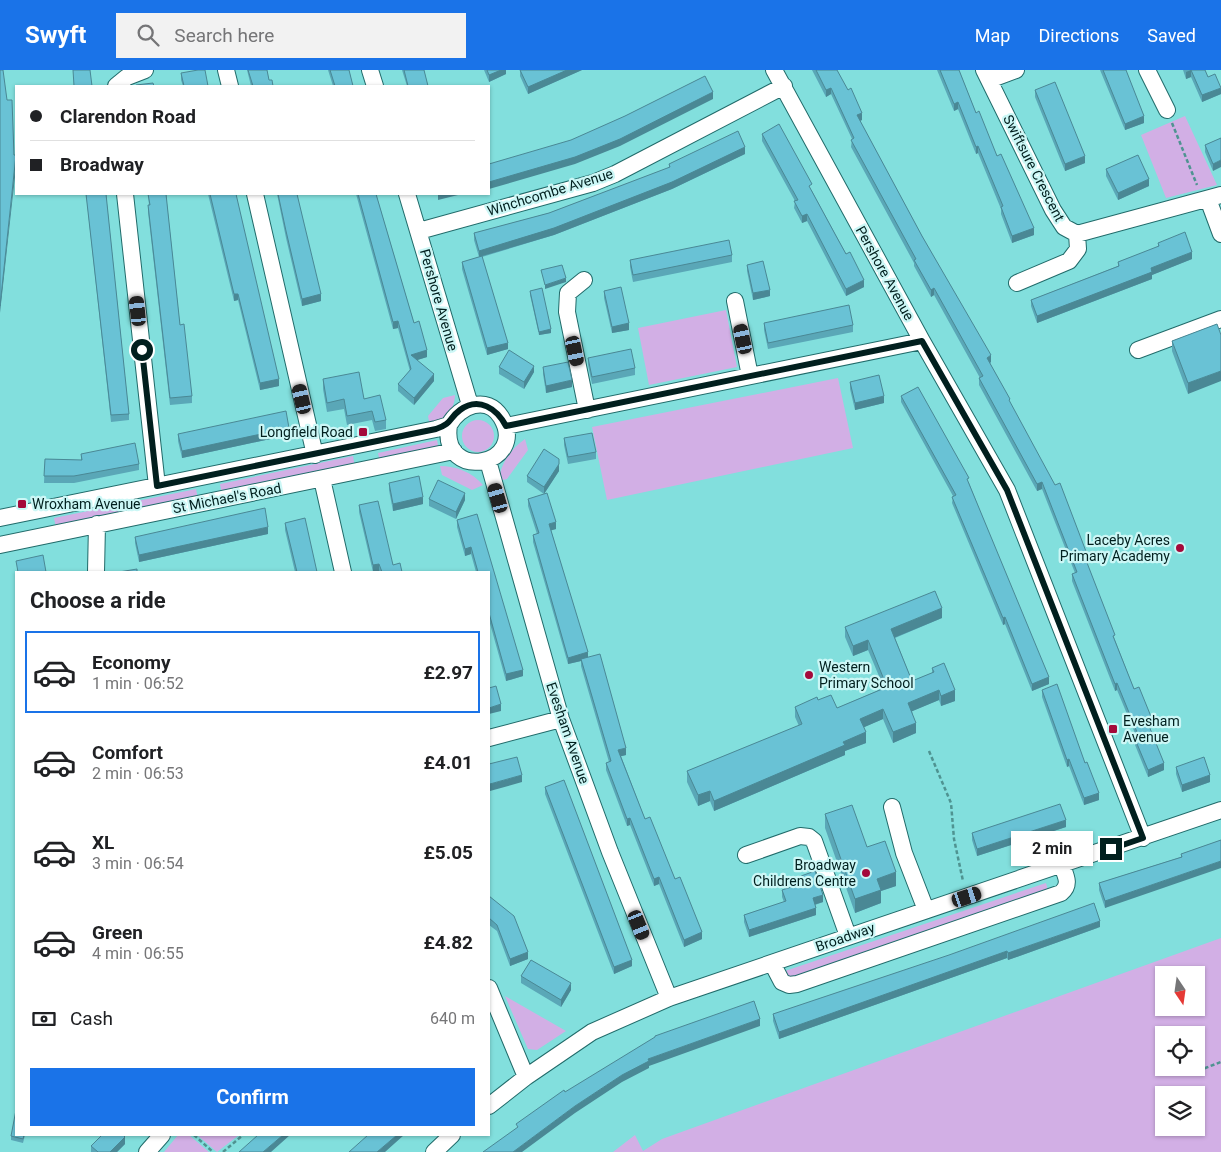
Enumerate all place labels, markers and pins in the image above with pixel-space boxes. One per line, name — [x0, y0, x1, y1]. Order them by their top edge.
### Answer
place label: Longfield Road — [260, 424, 353, 440]
marker: Longfield Road — [357, 426, 369, 438]
place label: Wroxham Avenue — [32, 496, 141, 512]
marker: Wroxham Avenue — [16, 498, 28, 510]
place label: Laceby Acres Primary Academy — [1060, 532, 1170, 564]
marker: Laceby Acres Primary Academy — [1174, 542, 1186, 554]
place label: Western Primary School — [819, 659, 914, 691]
marker: Western Primary School — [803, 669, 815, 681]
place label: Evesham Avenue — [1123, 713, 1180, 745]
marker: Evesham Avenue — [1107, 723, 1119, 735]
place label: Broadway Childrens Centre — [753, 857, 856, 889]
marker: Broadway Childrens Centre — [860, 867, 872, 879]

